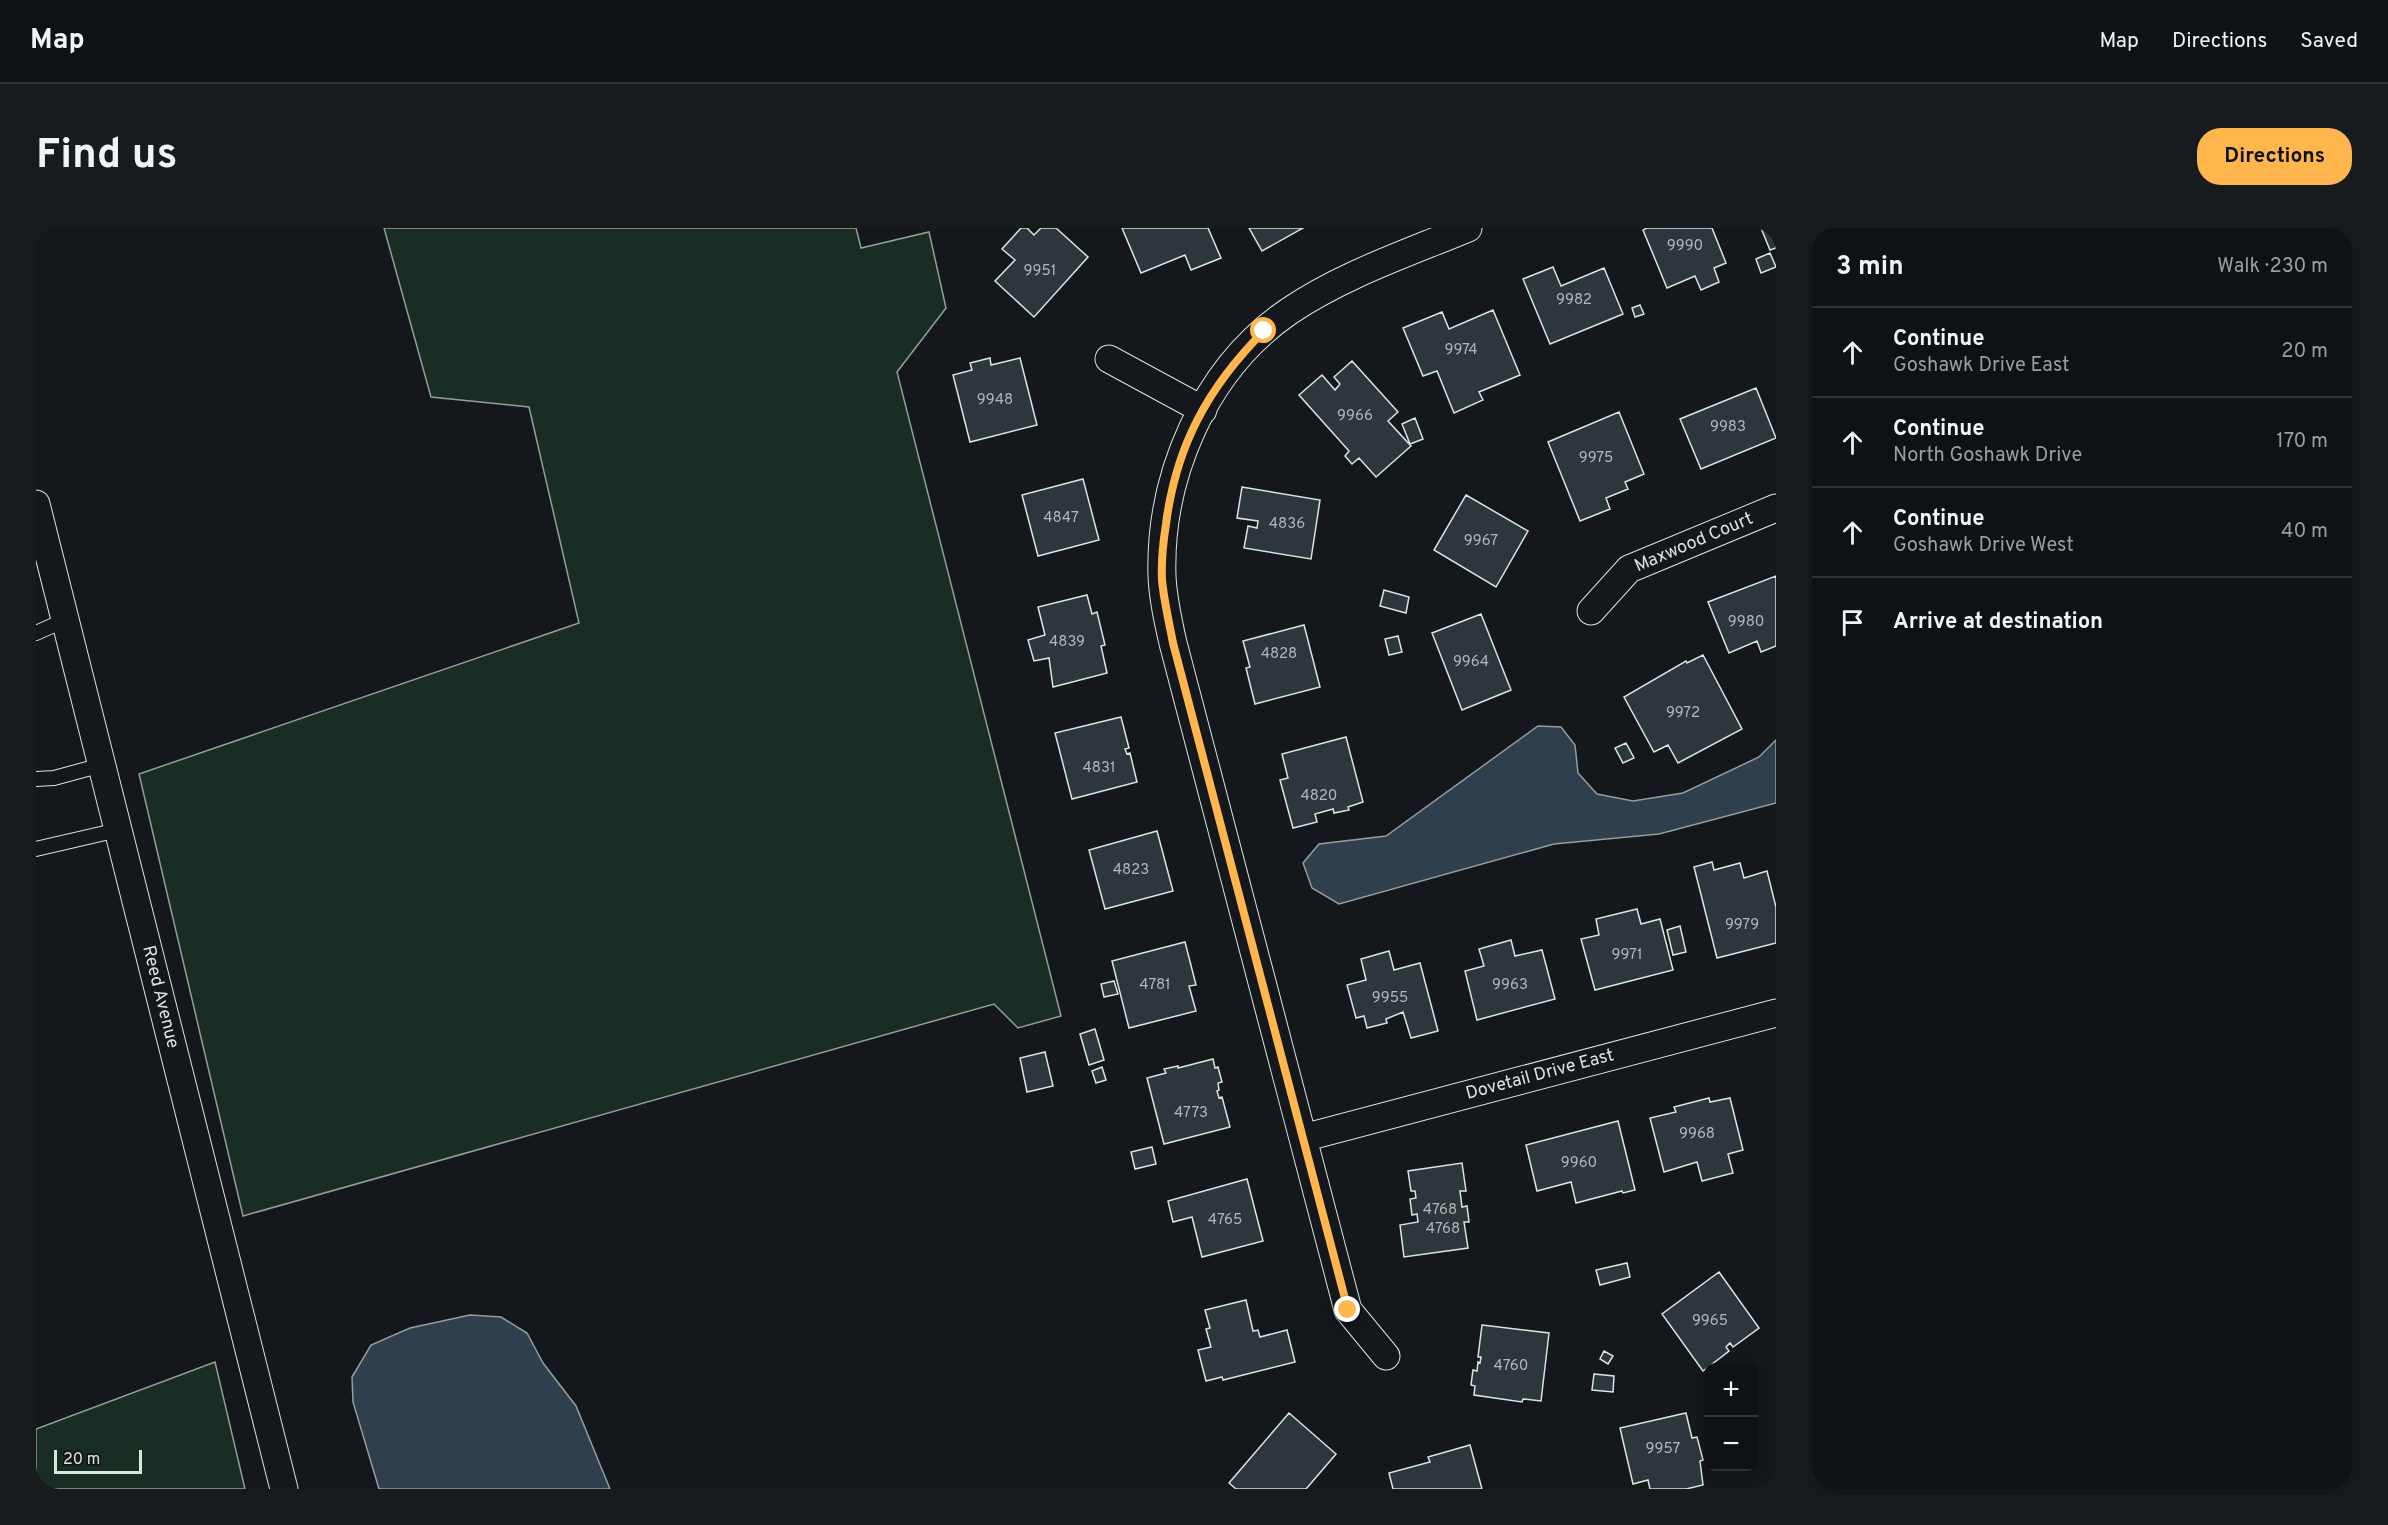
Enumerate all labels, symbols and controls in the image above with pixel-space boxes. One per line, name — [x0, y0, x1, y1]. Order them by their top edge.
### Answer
text: Map — [30, 23, 85, 59]
text: Map — [2099, 28, 2139, 55]
text: Directions — [2172, 28, 2267, 55]
text: Saved — [2300, 28, 2358, 55]
button: Directions — [2197, 128, 2352, 185]
text: Find us — [36, 130, 177, 183]
house number: 9990 — [1667, 237, 1703, 256]
text: 3 min — [1836, 251, 1904, 284]
text: Walk · 230 m — [2217, 254, 2328, 280]
house number: 9951 — [1024, 262, 1056, 281]
house number: 9982 — [1556, 291, 1592, 310]
route start — [1250, 317, 1276, 343]
text: Continue — [1893, 326, 1984, 353]
icon: ahead — [1836, 336, 1869, 369]
text: 20 m — [2281, 339, 2328, 365]
house number: 9974 — [1444, 341, 1478, 360]
text: Goshawk Drive East — [1893, 353, 2070, 379]
house number: 9948 — [977, 391, 1013, 410]
house number: 9966 — [1337, 407, 1373, 426]
text: Continue — [1893, 416, 1984, 443]
house number: 9983 — [1710, 418, 1746, 437]
icon: ahead — [1836, 426, 1869, 459]
text: 170 m — [2276, 429, 2328, 455]
text: North Goshawk Drive — [1893, 443, 2082, 469]
house number: 9975 — [1579, 449, 1613, 468]
text: Continue — [1893, 506, 1984, 533]
street label: Maxwood Court — [1631, 508, 1757, 578]
house number: 4847 — [1043, 509, 1079, 528]
house number: 4836 — [1269, 515, 1305, 534]
icon: ahead — [1836, 516, 1869, 549]
text: 40 m — [2281, 519, 2328, 545]
house number: 9967 — [1464, 532, 1498, 551]
text: Goshawk Drive West — [1893, 533, 2074, 559]
icon: arrive — [1836, 606, 1869, 639]
text: Arrive at destination — [1893, 609, 2103, 636]
house number: 9980 — [1728, 613, 1764, 632]
house number: 4839 — [1049, 633, 1085, 652]
house number: 4828 — [1261, 645, 1297, 664]
house number: 9964 — [1453, 653, 1489, 672]
house number: 9972 — [1666, 704, 1700, 723]
house number: 4831 — [1082, 759, 1116, 778]
house number: 4820 — [1301, 787, 1338, 806]
house number: 4823 — [1113, 861, 1149, 880]
house number: 9979 — [1725, 916, 1759, 935]
street label: Reed Avenue — [136, 943, 184, 1051]
house number: 9971 — [1611, 946, 1643, 965]
house number: 4781 — [1139, 976, 1171, 995]
house number: 9963 — [1492, 976, 1528, 995]
house number: 9955 — [1372, 989, 1408, 1008]
street label: Dovetail Drive East — [1463, 1044, 1617, 1106]
house number: 4773 — [1174, 1104, 1208, 1123]
house number: 9968 — [1679, 1125, 1715, 1144]
house number: 9960 — [1561, 1154, 1597, 1173]
house number: 4768 — [1423, 1201, 1457, 1220]
house number: 4765 — [1208, 1211, 1242, 1230]
house number: 4768 — [1426, 1220, 1460, 1239]
route end — [1334, 1296, 1360, 1322]
house number: 9965 — [1692, 1312, 1728, 1331]
house number: 4760 — [1494, 1357, 1528, 1376]
map controls — [1704, 1363, 1758, 1471]
button: + — [1704, 1363, 1758, 1417]
button: − — [1704, 1417, 1758, 1471]
house number: 9957 — [1646, 1440, 1681, 1459]
scale bar — [54, 1447, 142, 1474]
text: 20 m — [63, 1450, 100, 1470]

